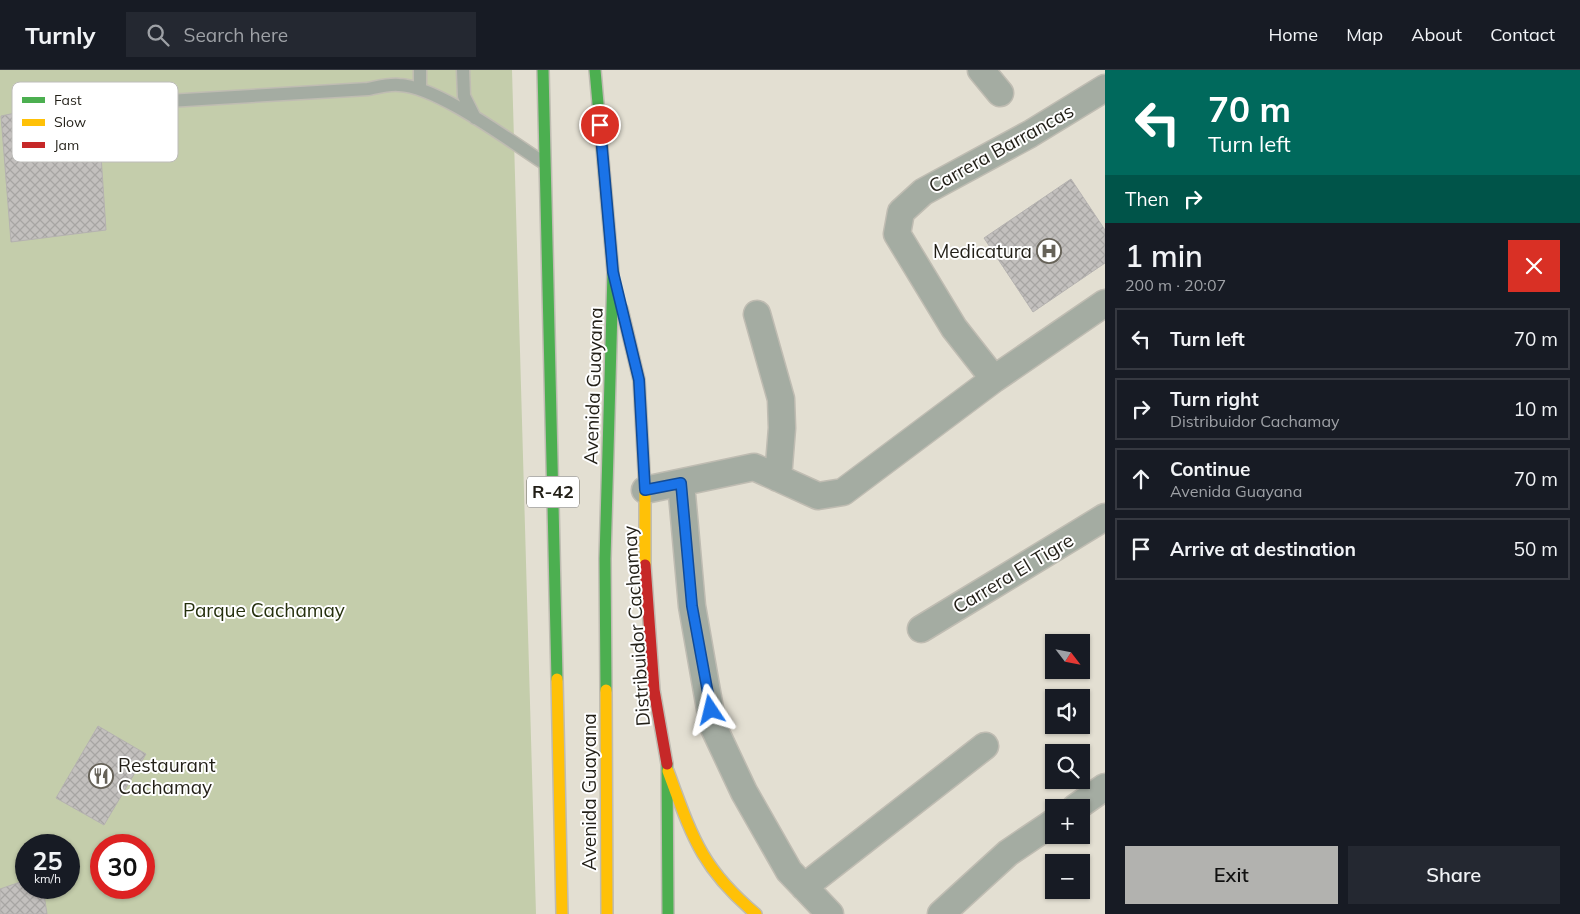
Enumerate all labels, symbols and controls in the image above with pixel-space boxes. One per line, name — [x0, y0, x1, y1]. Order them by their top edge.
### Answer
search box — [126, 12, 476, 57]
text: Turnly — [25, 20, 96, 50]
icon: search — [144, 21, 172, 49]
text: Search here — [184, 23, 288, 47]
text: Home — [1268, 23, 1318, 46]
text: Map — [1346, 23, 1383, 46]
text: About — [1411, 23, 1462, 46]
text: Contact — [1490, 23, 1555, 46]
legend — [12, 82, 178, 162]
text: 70 m — [1208, 87, 1291, 131]
icon: left — [1125, 90, 1190, 155]
text: Fast — [54, 91, 82, 109]
street label: Carrera Barrancas — [924, 98, 1078, 198]
pin — [579, 104, 621, 146]
icon: arrive — [586, 111, 614, 139]
text: Slow — [54, 113, 86, 131]
text: Turn left — [1208, 130, 1291, 158]
text: Jam — [54, 136, 79, 154]
icon: right — [1179, 185, 1207, 213]
text: Then — [1125, 187, 1169, 211]
text: 1 min — [1125, 237, 1203, 275]
hospital icon: Medicatura — [1036, 238, 1062, 264]
place label: Medicatura — [933, 239, 1032, 263]
button: close — [1508, 240, 1560, 292]
text: 200 m · 20:07 — [1125, 275, 1226, 295]
street label: Avenida Guayana — [578, 307, 608, 465]
icon: left — [1127, 325, 1155, 353]
text: Turn left — [1170, 327, 1245, 351]
text: 70 m — [1514, 327, 1558, 351]
text: Turn right — [1170, 387, 1259, 411]
icon: right — [1127, 395, 1155, 423]
text: 10 m — [1514, 397, 1558, 421]
text: Distribuidor Cachamay — [1170, 411, 1339, 431]
text: Continue — [1170, 457, 1250, 481]
icon: ahead — [1127, 465, 1155, 493]
text: 70 m — [1514, 467, 1558, 491]
road number: R-42 — [527, 477, 579, 508]
text: Avenida Guayana — [1170, 481, 1302, 501]
street label: Distribuidor Cachamay — [617, 525, 655, 727]
street label: Carrera El Tigre — [948, 528, 1078, 618]
icon: arrive — [1127, 535, 1155, 563]
text: Arrive at destination — [1170, 537, 1356, 561]
text: 50 m — [1514, 537, 1558, 561]
park label: Parque Cachamay — [183, 598, 345, 622]
north arrow — [1045, 634, 1090, 679]
map controls — [1045, 634, 1090, 899]
position arrow — [684, 683, 736, 735]
button: sound — [1045, 689, 1090, 734]
street label: Avenida Guayana — [577, 713, 601, 871]
button: search — [1045, 744, 1090, 789]
place label: Restaurant Cachamay — [118, 753, 216, 799]
restaurant icon: Restaurant Cachamay — [88, 763, 114, 789]
button: + — [1045, 799, 1090, 844]
speed limit sign: 30 — [90, 834, 155, 899]
text: 25 — [32, 845, 63, 876]
button: Exit — [1125, 846, 1338, 904]
button: Share — [1348, 846, 1560, 904]
button: − — [1045, 854, 1090, 899]
text: km/h — [34, 871, 61, 886]

